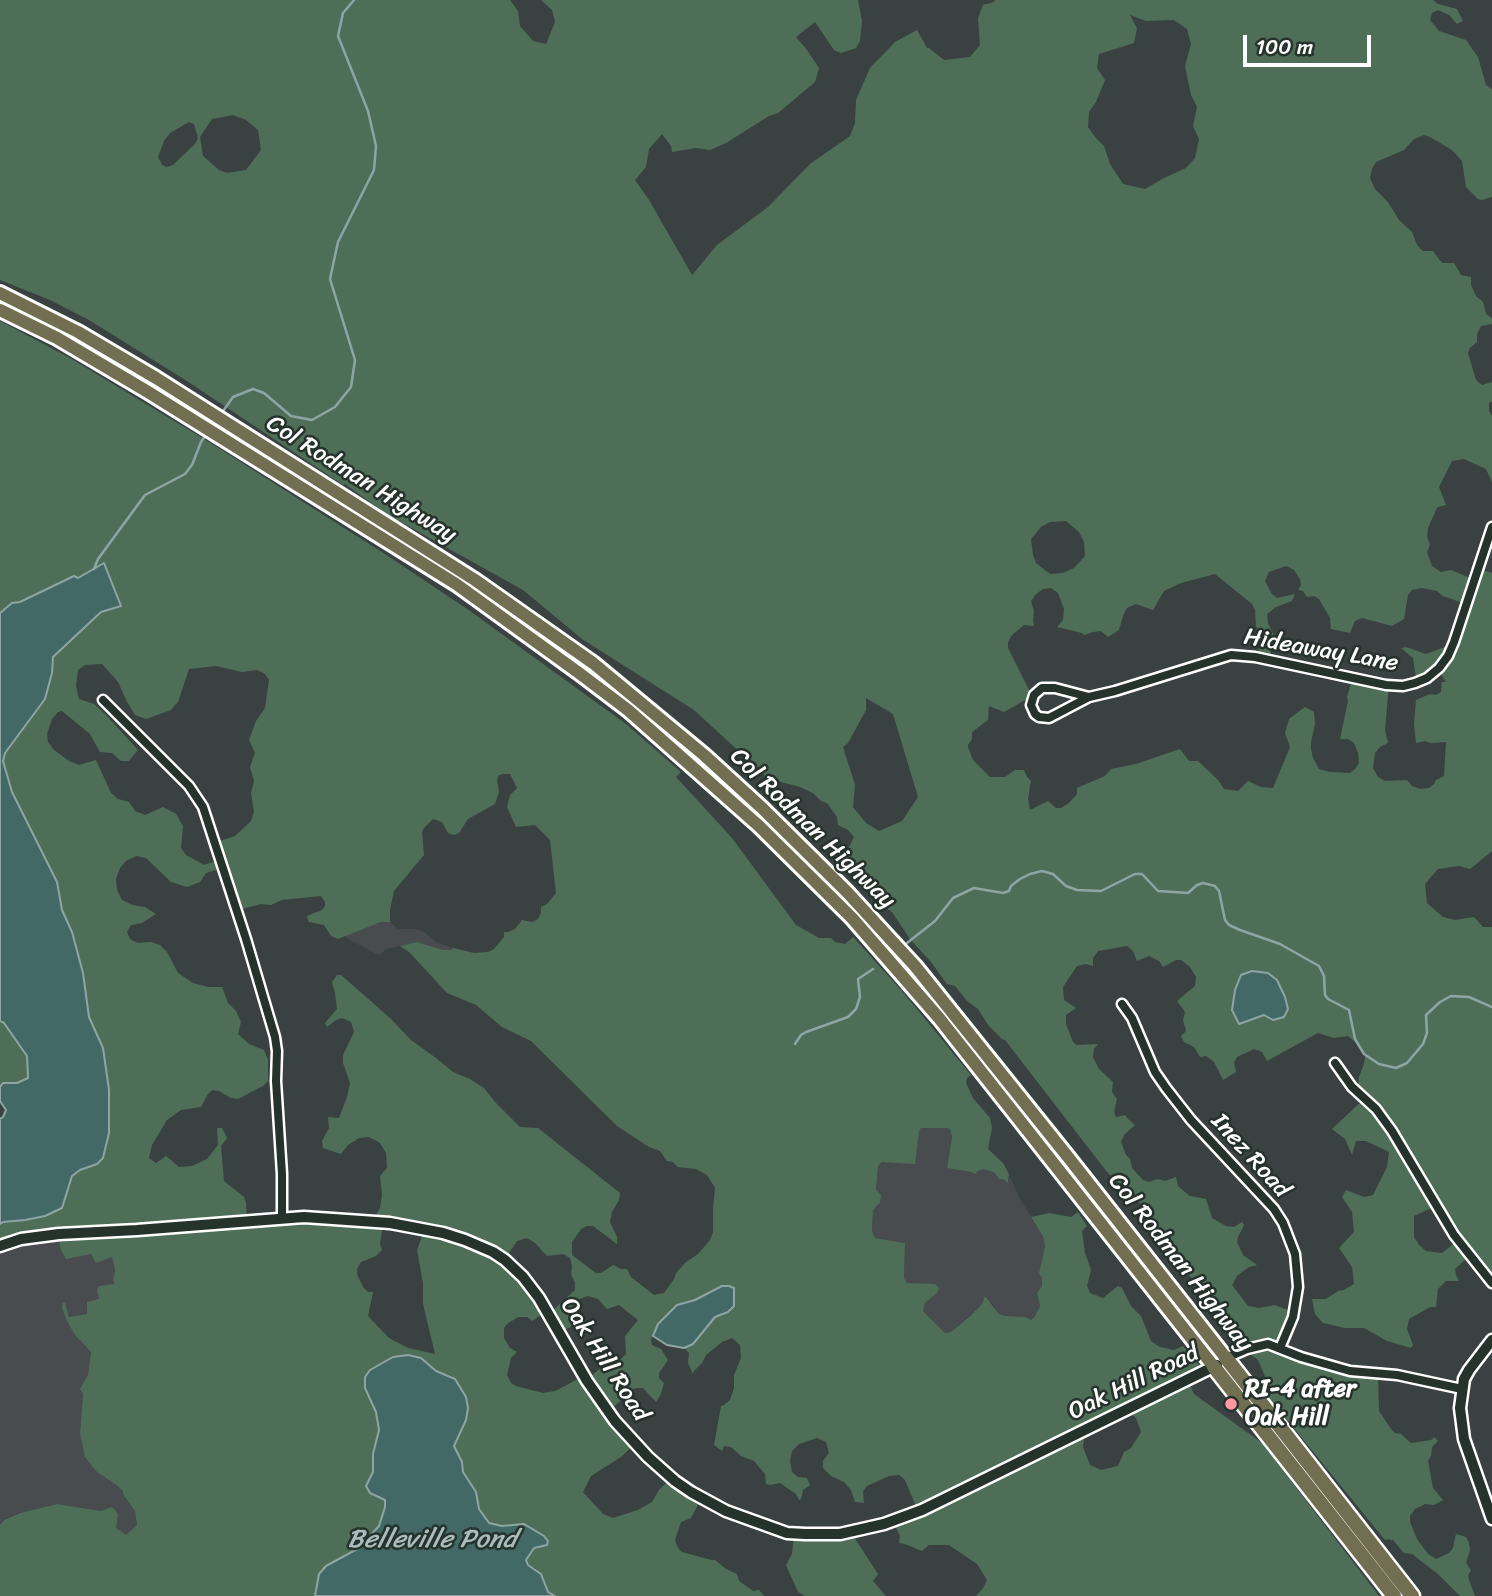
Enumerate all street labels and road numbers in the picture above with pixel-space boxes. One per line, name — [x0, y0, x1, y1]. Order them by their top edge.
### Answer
street label: Col Rodman Highway — [261, 410, 461, 550]
street label: Hideaway Lane — [1242, 623, 1400, 679]
street label: Col Rodman Highway — [723, 743, 901, 915]
street label: Inez Road — [1205, 1108, 1295, 1204]
street label: Col Rodman Highway — [1101, 1168, 1259, 1358]
street label: Oak Hill Road — [553, 1293, 655, 1427]
street label: Oak Hill Road — [1064, 1339, 1204, 1427]

